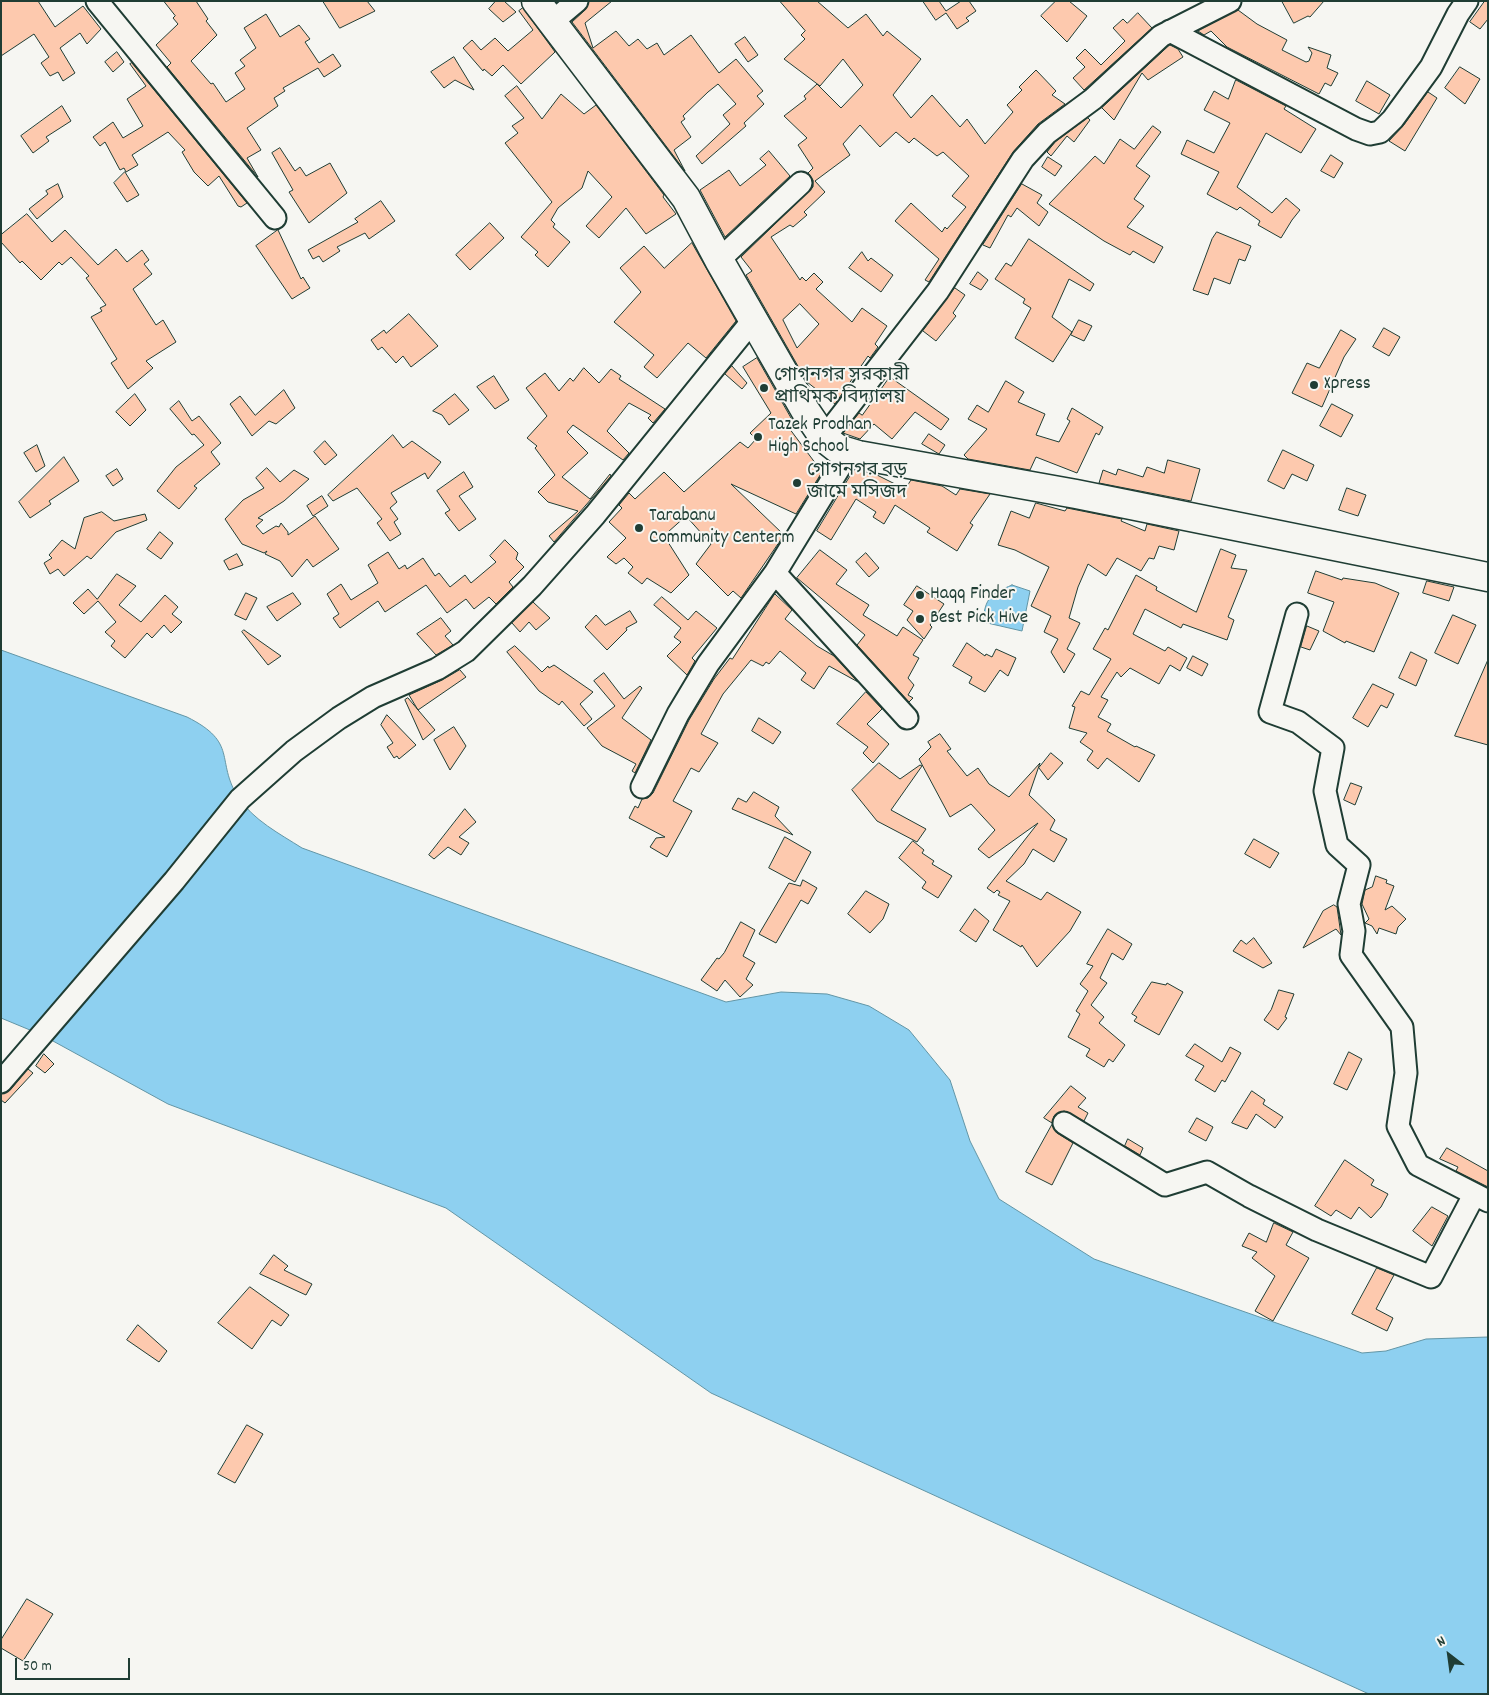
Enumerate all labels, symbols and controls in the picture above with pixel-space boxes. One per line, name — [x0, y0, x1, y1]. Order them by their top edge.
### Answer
place label: গোগনগর সরকারী প্রাথিমক বিদ্যালয় — [774, 366, 909, 410]
place label: Xpress — [1324, 374, 1371, 396]
marker: Xpress — [1308, 379, 1320, 391]
marker: গোগনগর সরকারী প্রাথিমক বিদ্যালয় — [758, 382, 770, 394]
place label: Tazek Prodhan High School — [768, 415, 872, 459]
marker: Tazek Prodhan High School — [752, 431, 764, 443]
place label: গোগনগর বড় জামে মসিজদ — [807, 461, 907, 505]
marker: গোগনগর বড় জামে মসিজদ — [791, 477, 803, 489]
place label: Tarabanu Community Centerm — [649, 506, 794, 550]
marker: Tarabanu Community Centerm — [633, 522, 645, 534]
place label: Haqq Finder — [930, 584, 1015, 606]
marker: Haqq Finder — [914, 589, 926, 601]
place label: Best Pick Hive — [930, 608, 1028, 630]
marker: Best Pick Hive — [914, 613, 926, 625]
north arrow — [1424, 1630, 1474, 1680]
text: N — [1433, 1632, 1449, 1652]
scale bar — [18, 1648, 132, 1680]
text: 50 m — [23, 1656, 52, 1678]

